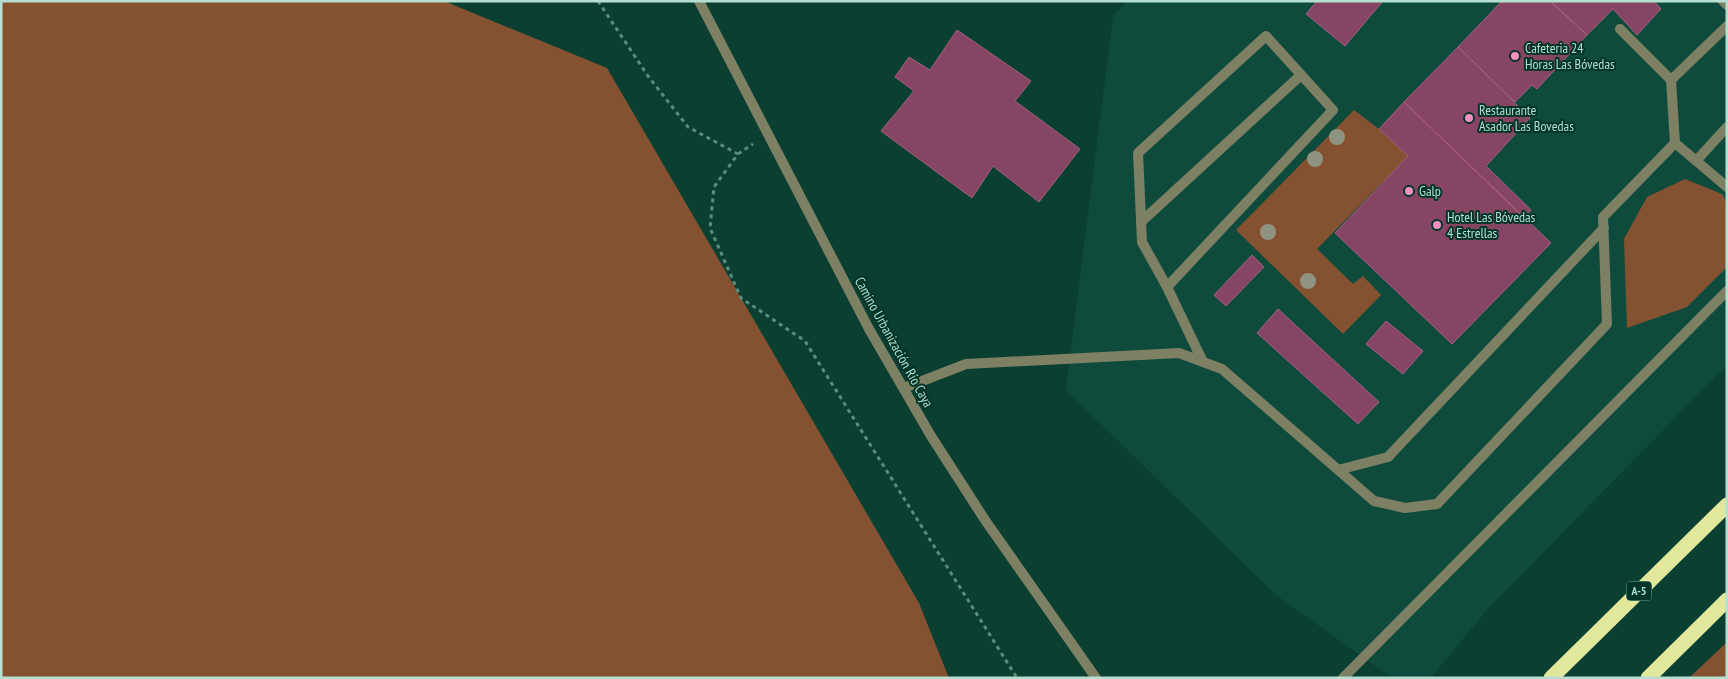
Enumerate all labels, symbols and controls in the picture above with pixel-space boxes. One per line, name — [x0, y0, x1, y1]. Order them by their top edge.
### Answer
place label: Cafeteria 24 Horas Las Bóvedas — [1525, 39, 1615, 73]
marker: Cafeteria 24 Horas Las Bóvedas — [1509, 50, 1521, 62]
place label: Restaurante Asador Las Bovedas — [1479, 101, 1574, 135]
marker: Restaurante Asador Las Bovedas — [1463, 112, 1475, 124]
place label: Galp — [1419, 182, 1441, 200]
marker: Galp — [1403, 185, 1415, 197]
place label: Hotel Las Bóvedas 4 Estrellas — [1447, 208, 1536, 242]
marker: Hotel Las Bóvedas 4 Estrellas — [1431, 219, 1443, 231]
street label: Camino Urbanización Río Caya — [851, 274, 937, 410]
road number: A-5 — [1626, 582, 1652, 600]

